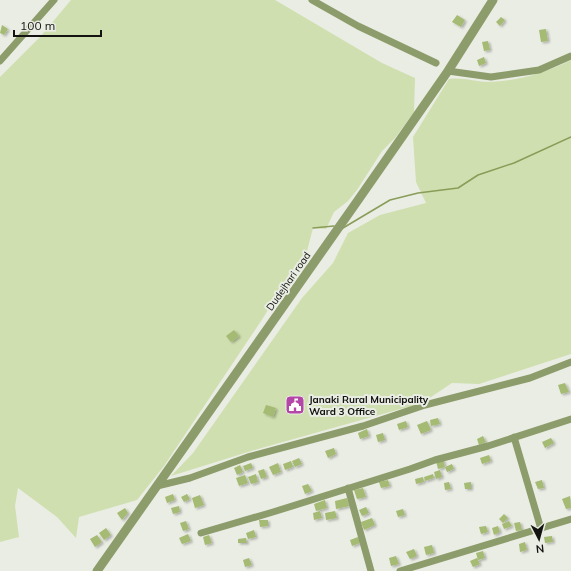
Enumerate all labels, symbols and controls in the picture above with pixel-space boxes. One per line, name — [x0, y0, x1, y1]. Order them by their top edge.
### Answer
scale bar — [14, 12, 101, 38]
text: 100 m — [20, 18, 55, 33]
street label: Dudejhari road — [263, 249, 313, 313]
place label: Janaki Rural Municipality Ward 3 Office — [309, 393, 429, 418]
public building icon: Janaki Rural Municipality Ward 3 Office — [284, 394, 306, 416]
north arrow — [519, 519, 559, 559]
text: N — [535, 542, 545, 556]

